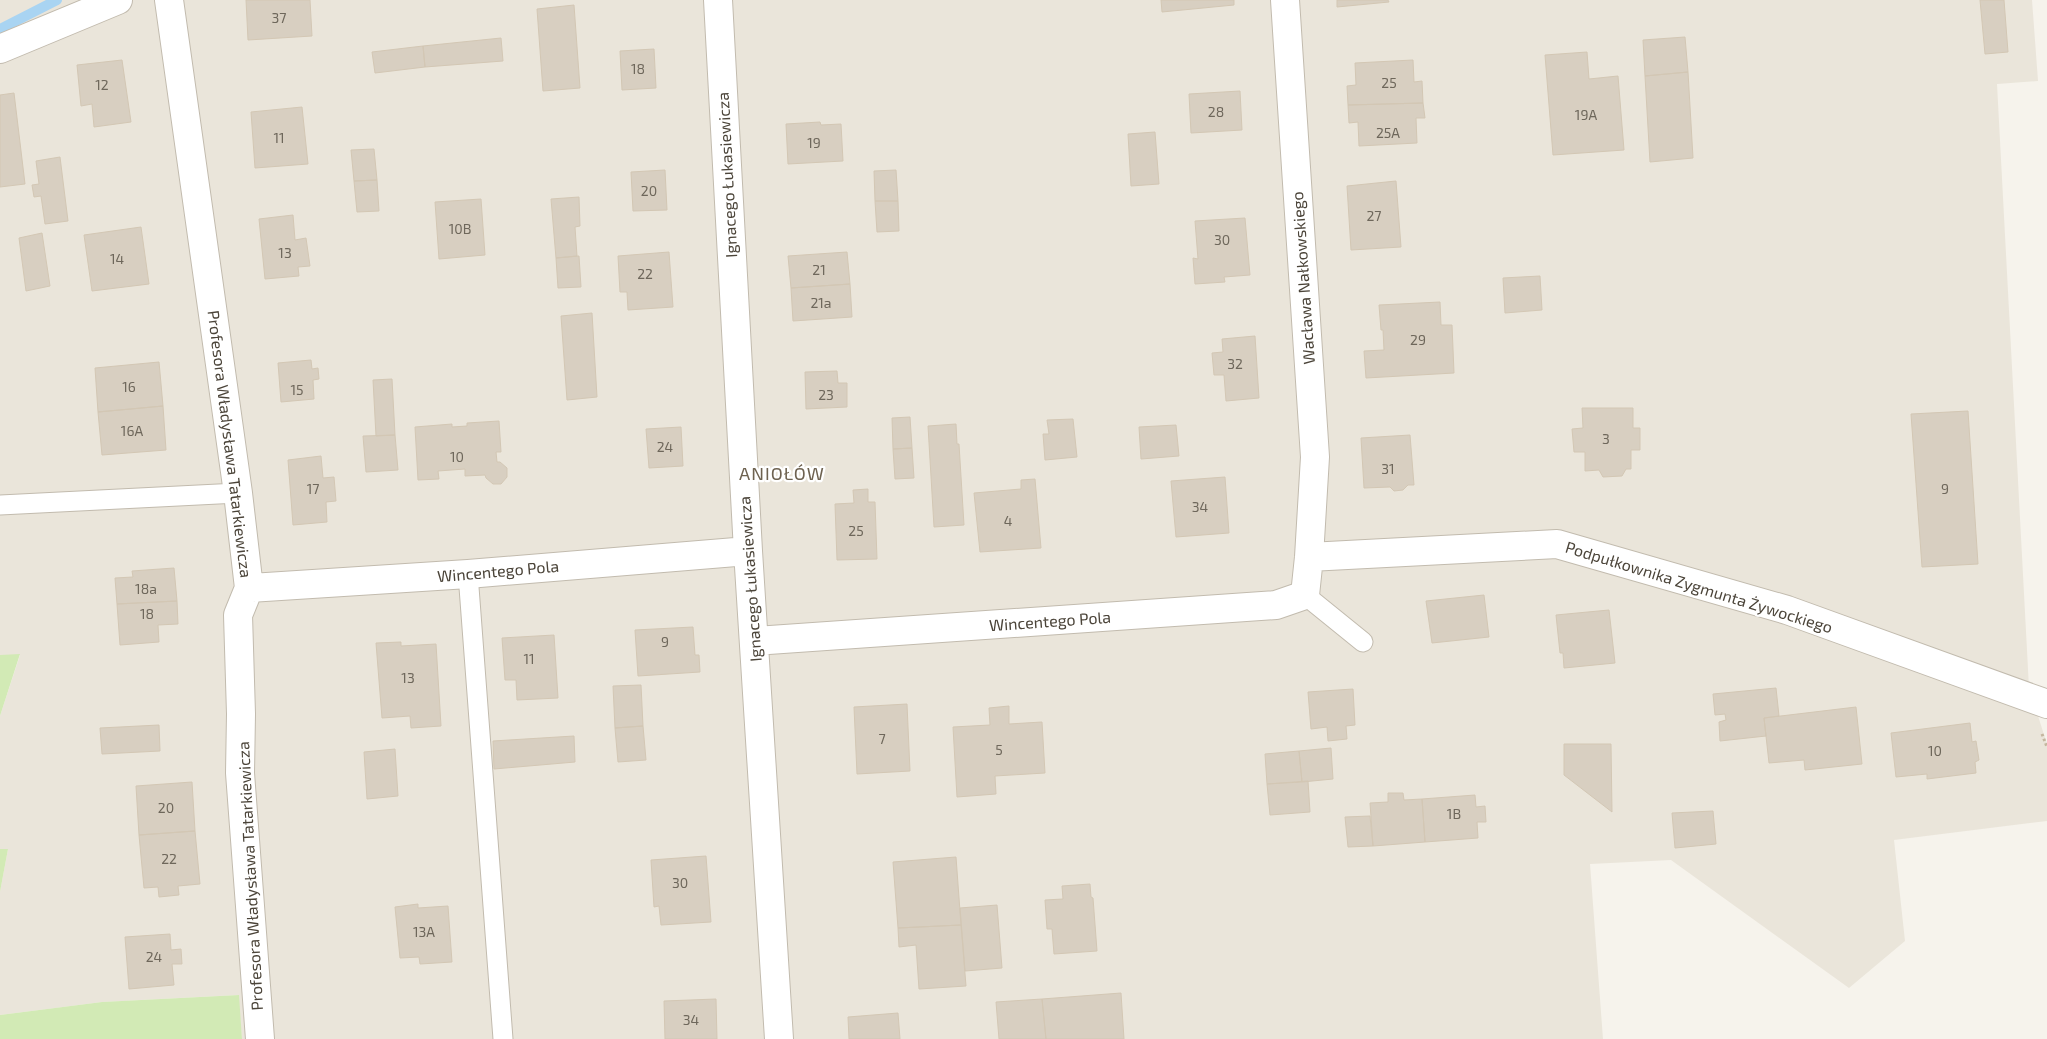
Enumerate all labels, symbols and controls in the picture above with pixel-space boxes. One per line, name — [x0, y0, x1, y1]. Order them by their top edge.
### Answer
house number: 37 — [272, 9, 286, 26]
house number: 18 — [631, 60, 645, 77]
house number: 25 — [1381, 74, 1397, 91]
house number: 12 — [95, 76, 109, 93]
street label: Ignacego Łukasiewicza — [713, 92, 740, 258]
house number: 28 — [1208, 103, 1224, 120]
house number: 19A — [1575, 106, 1597, 123]
house number: 25A — [1376, 124, 1400, 141]
house number: 11 — [273, 129, 285, 146]
house number: 19 — [807, 134, 821, 151]
house number: 20 — [641, 182, 657, 199]
street label: Wacława Nałkowskiego — [1287, 191, 1318, 365]
house number: 27 — [1366, 207, 1382, 224]
house number: 10B — [449, 220, 471, 237]
house number: 30 — [1214, 231, 1230, 248]
house number: 13 — [278, 244, 292, 261]
house number: 14 — [110, 250, 124, 267]
house number: 21 — [812, 261, 826, 278]
house number: 22 — [637, 265, 653, 282]
house number: 21a — [810, 294, 832, 311]
street label: Profesora Władysława Tatarkiewicza — [205, 309, 256, 579]
house number: 29 — [1410, 331, 1426, 348]
house number: 32 — [1227, 355, 1243, 372]
house number: 16 — [122, 378, 136, 395]
house number: 15 — [290, 381, 304, 398]
house number: 23 — [818, 386, 834, 403]
house number: 16A — [121, 422, 143, 439]
house number: 3 — [1602, 430, 1610, 447]
house number: 24 — [657, 438, 673, 455]
house number: 10 — [450, 448, 464, 465]
house number: 31 — [1381, 460, 1395, 477]
district label: ANIOŁÓW — [739, 462, 825, 484]
house number: 17 — [307, 480, 319, 497]
house number: 9 — [1941, 480, 1949, 497]
street label: Ignacego Łukasiewicza — [734, 496, 765, 662]
house number: 34 — [1192, 498, 1208, 515]
house number: 4 — [1004, 512, 1012, 529]
house number: 25 — [848, 522, 864, 539]
street label: Podpułkownika Zygmunta Żywockiego — [1563, 537, 1835, 636]
street label: Wincentego Pola — [436, 556, 560, 585]
house number: 18a — [135, 580, 157, 597]
house number: 18 — [140, 605, 154, 622]
street label: Wincentego Pola — [988, 607, 1112, 634]
house number: 9 — [661, 633, 669, 650]
house number: 11 — [523, 650, 535, 667]
house number: 13 — [401, 669, 415, 686]
house number: 7 — [878, 730, 886, 747]
street label: Profesora Władysława Tatarkiewicza — [233, 741, 266, 1011]
house number: 5 — [995, 741, 1003, 758]
house number: 10 — [1928, 742, 1942, 759]
house number: 20 — [158, 799, 174, 816]
house number: 1B — [1447, 805, 1461, 822]
house number: 22 — [161, 850, 177, 867]
house number: 30 — [672, 874, 688, 891]
house number: 13A — [413, 923, 435, 940]
house number: 24 — [146, 948, 162, 965]
house number: 34 — [683, 1011, 699, 1028]

